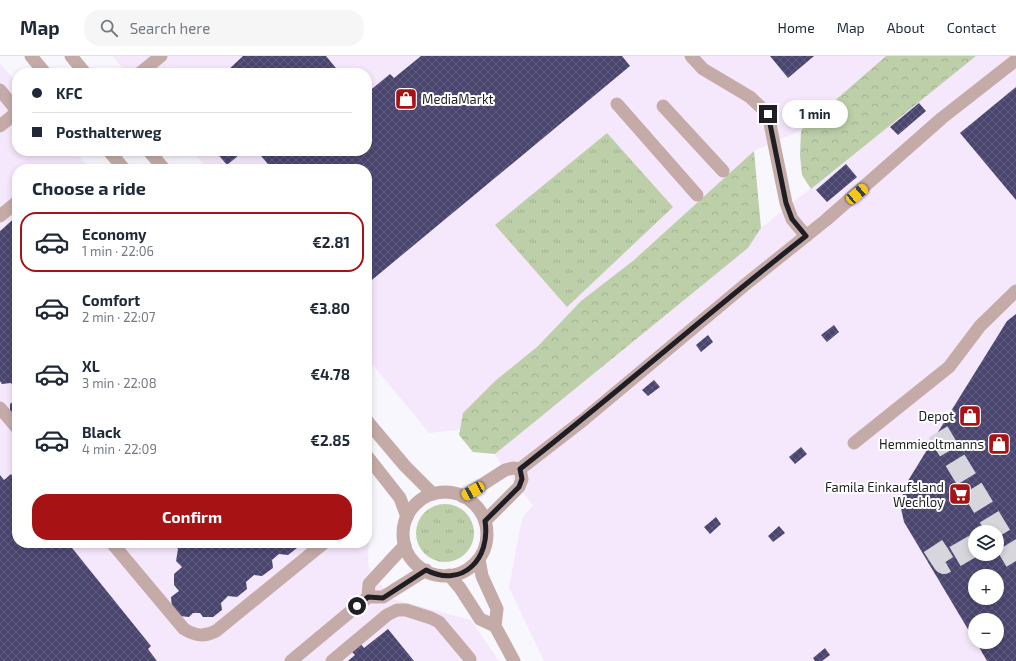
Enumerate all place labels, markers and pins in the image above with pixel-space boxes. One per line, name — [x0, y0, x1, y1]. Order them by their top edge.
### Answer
shop icon: MediaMarkt — [393, 86, 419, 112]
place label: MediaMarkt — [422, 91, 494, 107]
shop icon: Depot — [957, 403, 983, 429]
place label: Depot — [919, 408, 954, 424]
shop icon: Hemmieoltmanns — [986, 431, 1012, 457]
place label: Hemmieoltmanns — [879, 436, 984, 452]
place label: Famila Einkaufsland Wechloy — [825, 479, 944, 510]
supermarket icon: Famila Einkaufsland Wechloy — [947, 481, 973, 507]

